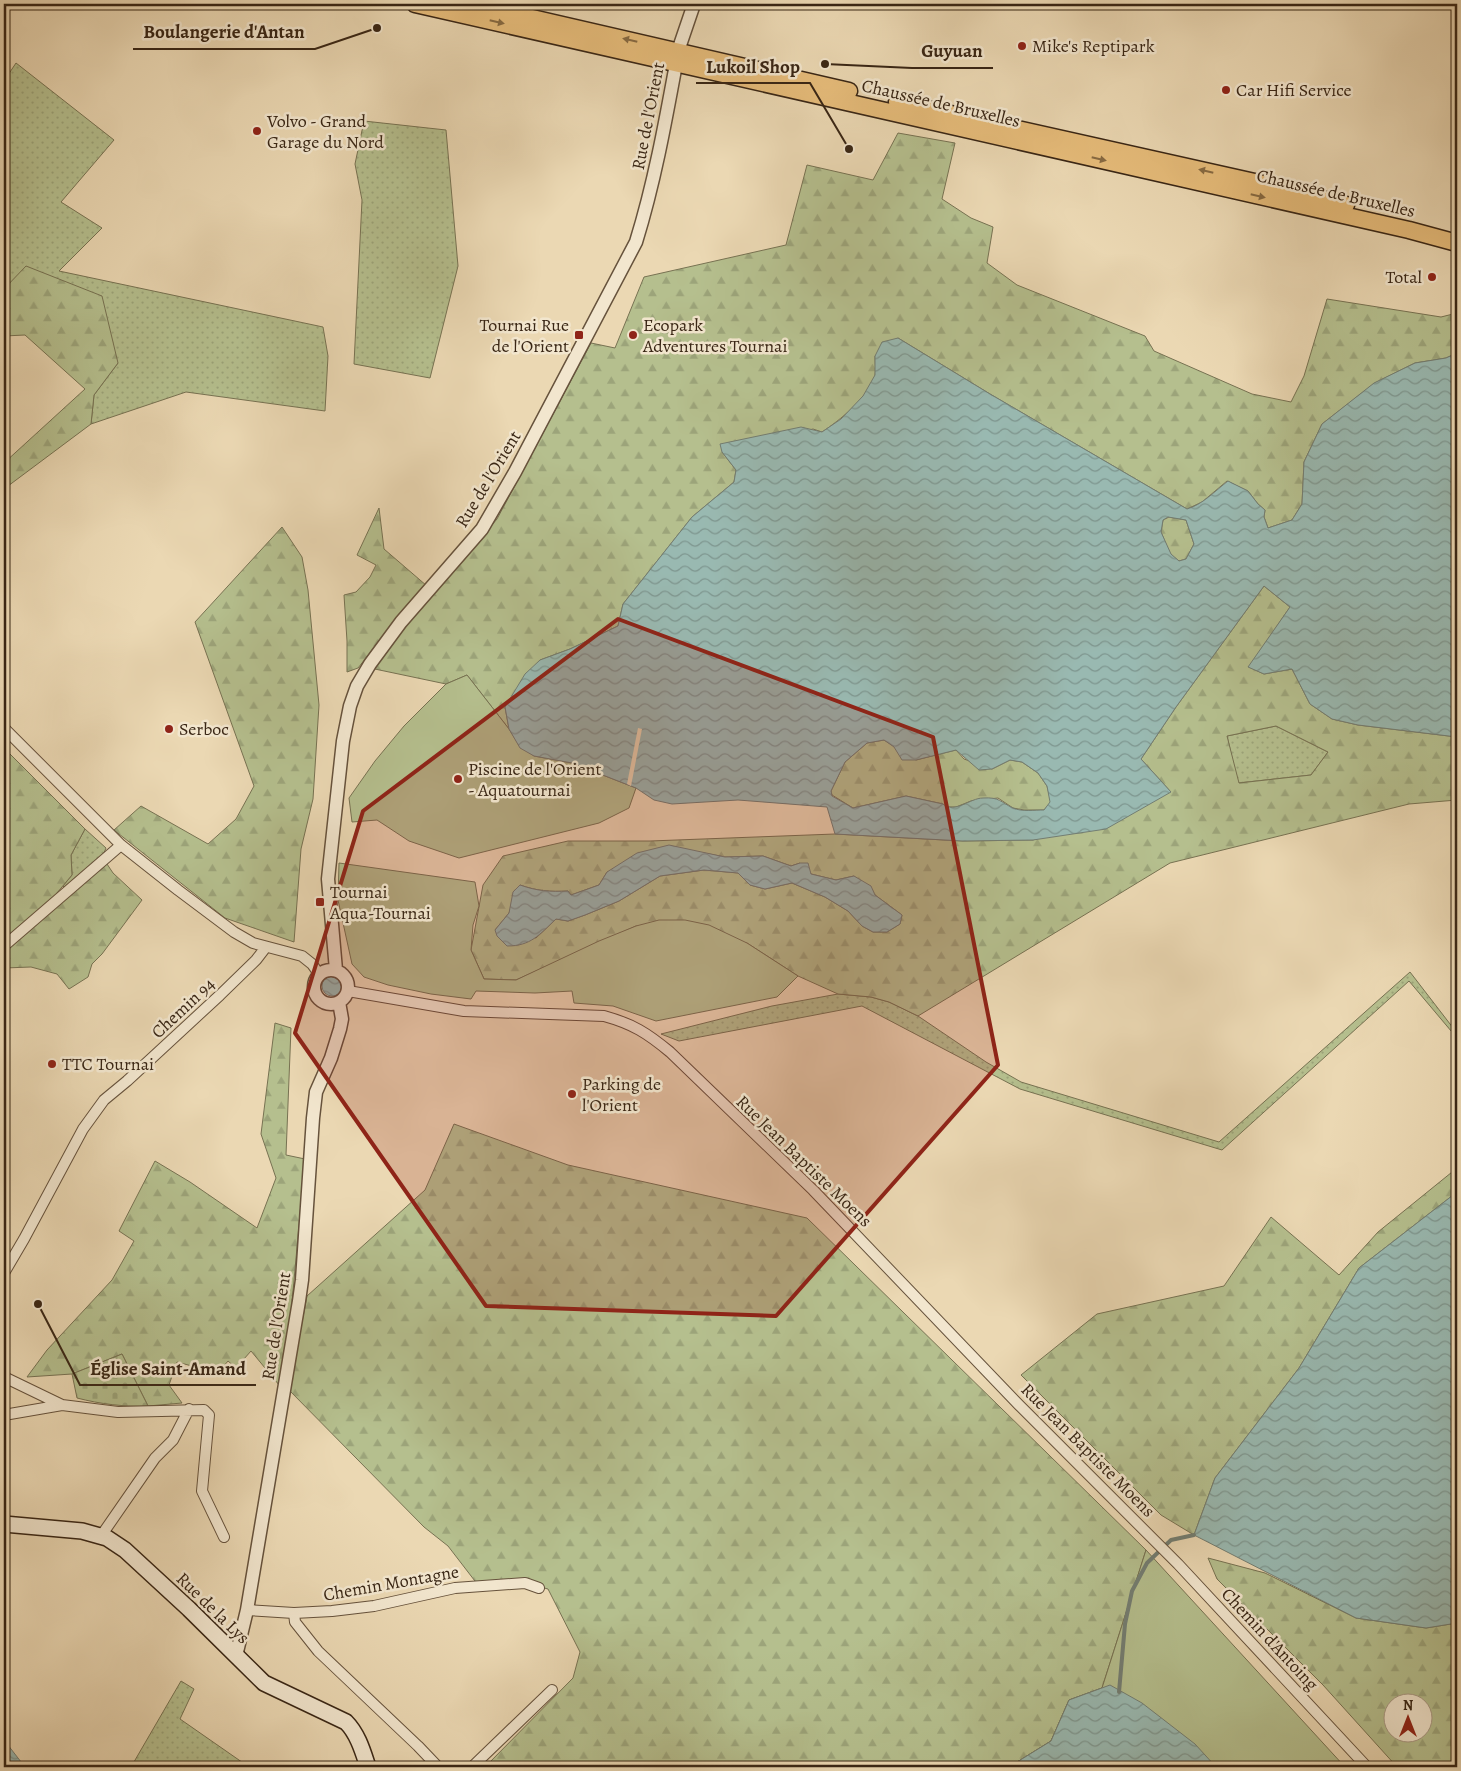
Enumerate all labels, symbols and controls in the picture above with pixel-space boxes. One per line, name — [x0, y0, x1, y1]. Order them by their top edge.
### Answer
callout: Boulangerie d'Antan — [133, 15, 315, 49]
one-way arrow — [489, 18, 504, 26]
text: Boulangerie d'Antan — [143, 19, 305, 45]
callout: Guyuan — [912, 34, 993, 68]
place label: Mike's Reptipark — [1032, 34, 1155, 58]
one-way arrow — [623, 36, 638, 44]
text: Guyuan — [921, 38, 983, 64]
marker: Mike's Reptipark — [1016, 40, 1028, 52]
callout: Lukoil Shop — [696, 49, 810, 83]
text: Lukoil Shop — [706, 54, 800, 80]
street label: Rue de l'Orient — [626, 60, 670, 172]
street label: Chaussée de Bruxelles — [859, 73, 1023, 133]
place label: Car Hifi Service — [1236, 78, 1352, 102]
marker: Car Hifi Service — [1220, 84, 1232, 96]
place label: Volvo - Grand Garage du Nord — [266, 109, 384, 154]
marker: Volvo - Grand Garage du Nord — [251, 125, 263, 137]
one-way arrow — [1092, 156, 1108, 164]
street label: Chaussée de Bruxelles — [1254, 163, 1418, 223]
one-way arrow — [1198, 167, 1213, 175]
one-way arrow — [1250, 192, 1265, 200]
place label: Total — [1386, 265, 1423, 289]
marker: Total — [1426, 271, 1438, 283]
place label: Tournai Rue de l'Orient — [480, 313, 569, 358]
place label: Ecopark Adventures Tournai — [642, 313, 788, 358]
marker: Tournai Rue de l'Orient — [573, 329, 585, 341]
marker: Ecopark Adventures Tournai — [627, 329, 639, 341]
street label: Rue de l'Orient — [450, 426, 526, 532]
place label: Serboc — [179, 717, 229, 741]
marker: Serboc — [163, 723, 175, 735]
place label: Piscine de l'Orient - Aquatournai — [468, 757, 601, 802]
marker: Piscine de l'Orient - Aquatournai — [452, 773, 464, 785]
place label: Tournai Aqua-Tournai — [329, 880, 431, 925]
marker: Tournai Aqua-Tournai — [314, 896, 326, 908]
street label: Chemin 94 — [146, 972, 220, 1044]
place label: TTC Tournai — [62, 1052, 154, 1076]
marker: TTC Tournai — [46, 1058, 58, 1070]
place label: Parking de l'Orient — [582, 1072, 661, 1117]
marker: Parking de l'Orient — [566, 1088, 578, 1100]
street label: Rue Jean Baptiste Moens — [731, 1090, 877, 1232]
street label: Rue de l'Orient — [256, 1270, 296, 1382]
callout: Église Saint-Amand — [80, 1351, 256, 1385]
text: Église Saint-Amand — [90, 1356, 247, 1382]
street label: Rue Jean Baptiste Moens — [1016, 1378, 1160, 1522]
street label: Chemin Montagne — [321, 1559, 461, 1607]
street label: Rue de la Lys — [171, 1567, 255, 1649]
street label: Chemin d'Antoing — [1216, 1582, 1324, 1696]
north arrow — [1384, 1694, 1434, 1744]
text: N — [1403, 1696, 1413, 1715]

